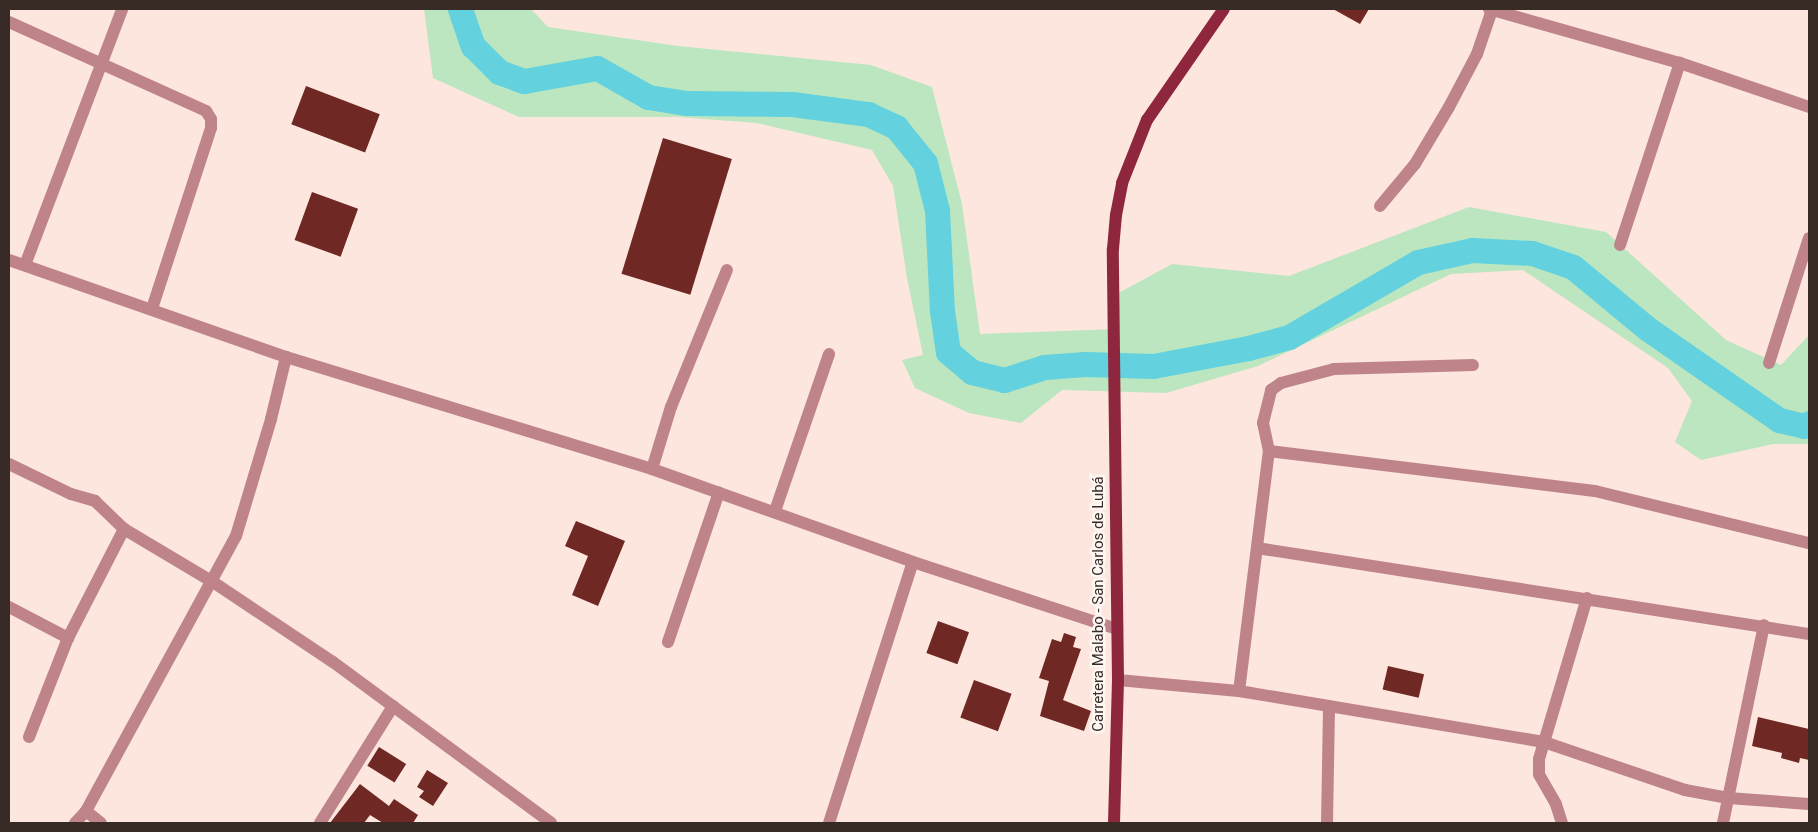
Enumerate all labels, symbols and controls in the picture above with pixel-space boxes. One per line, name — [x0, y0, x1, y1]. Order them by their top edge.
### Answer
street label: Carretera Malabo - San Carlos de Lubá — [1090, 476, 1108, 732]

